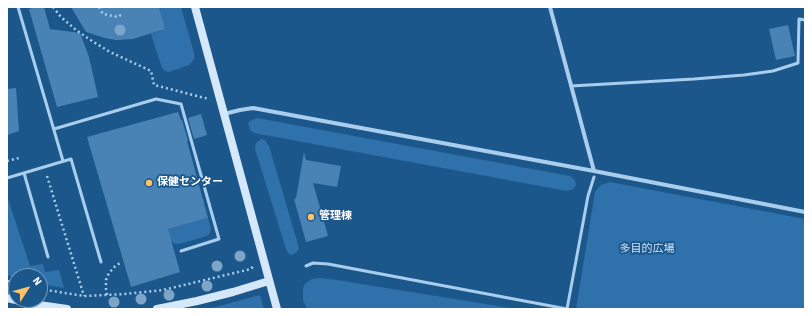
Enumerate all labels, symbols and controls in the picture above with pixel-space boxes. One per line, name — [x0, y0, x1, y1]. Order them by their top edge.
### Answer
place label: 保健センター — [157, 176, 223, 190]
marker: 保健センター — [144, 178, 154, 188]
place label: 管理棟 — [319, 210, 352, 224]
marker: 管理棟 — [306, 212, 316, 222]
park label: 多目的広場 — [620, 243, 674, 257]
north arrow — [8, 268, 48, 308]
text: N — [29, 274, 46, 289]

